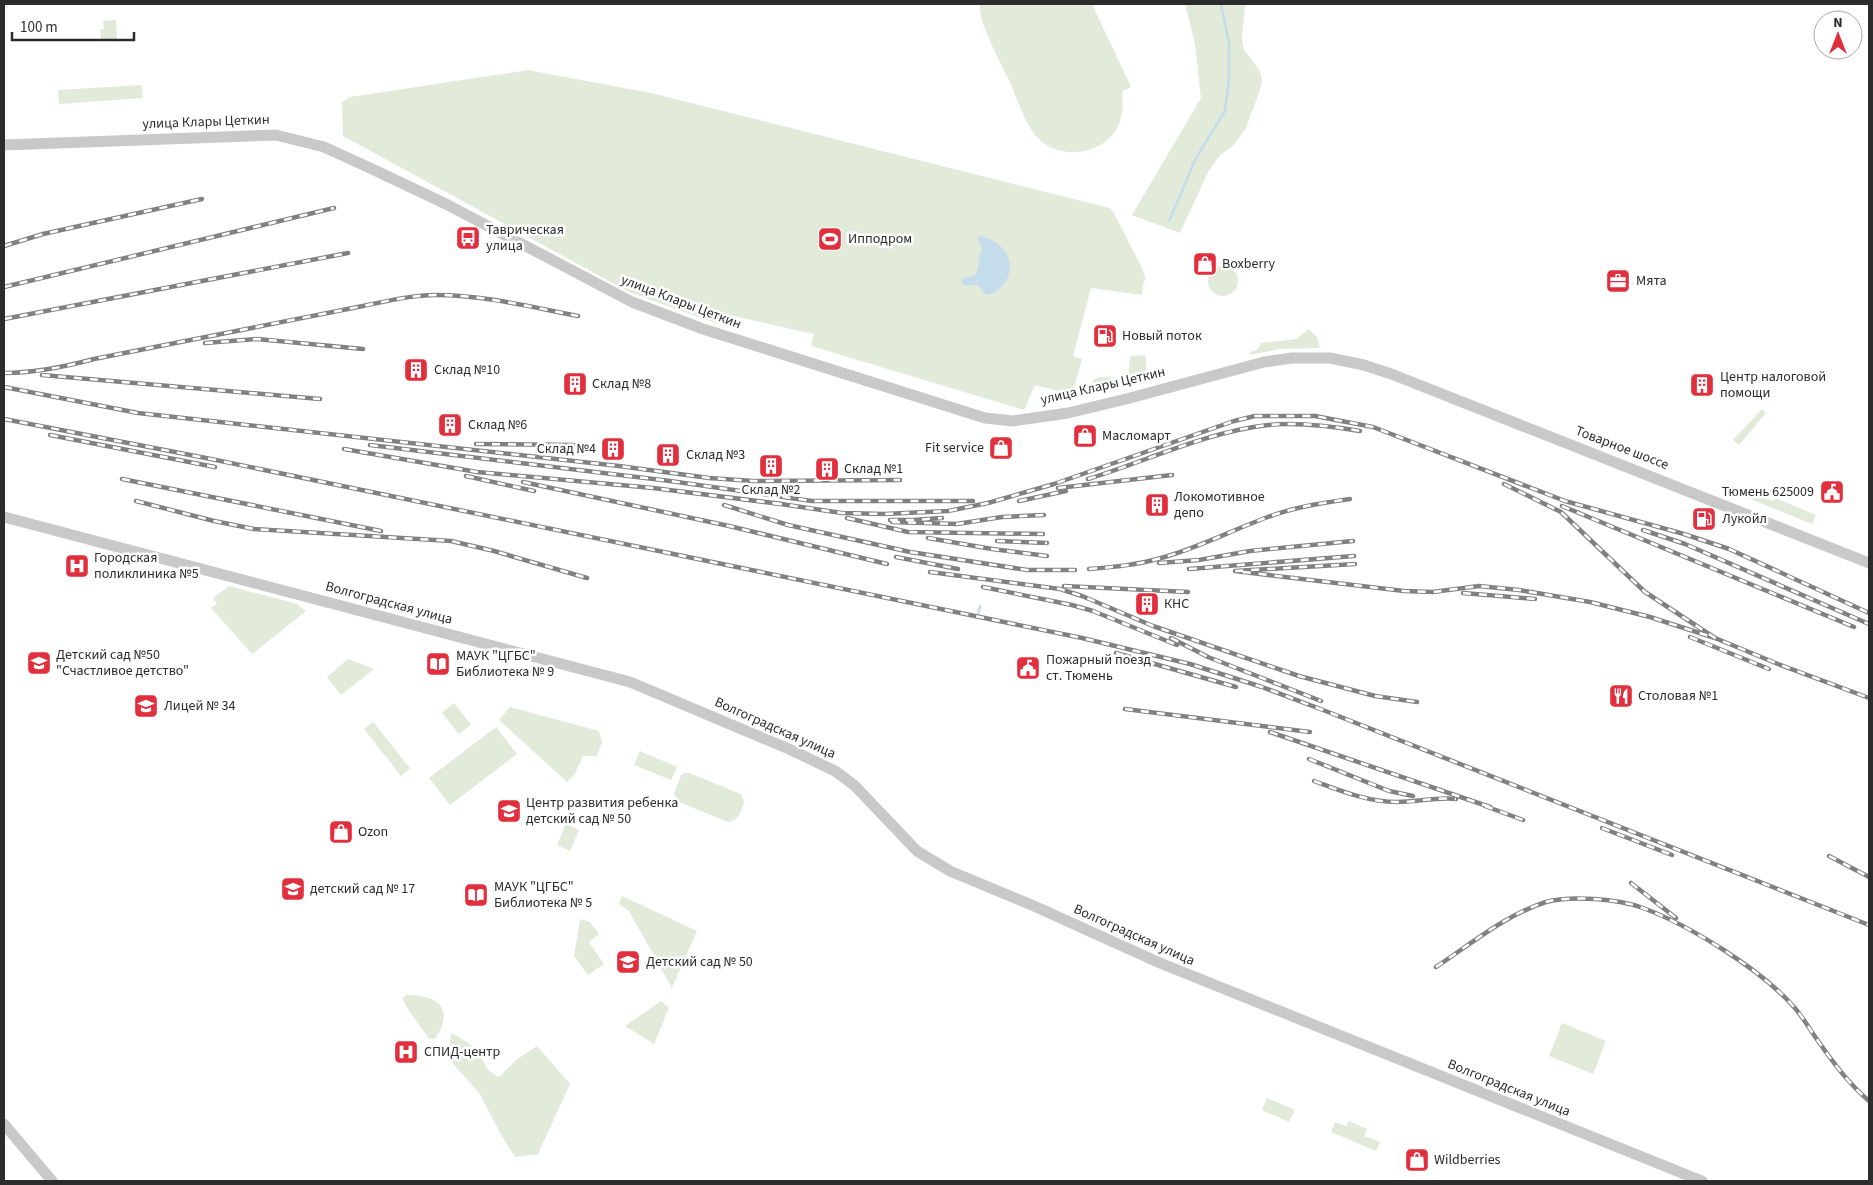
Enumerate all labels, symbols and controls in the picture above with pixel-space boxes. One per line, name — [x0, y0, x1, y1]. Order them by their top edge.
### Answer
scale bar — [12, 10, 135, 42]
north arrow — [1813, 10, 1863, 60]
text: N — [1833, 13, 1843, 33]
text: 100 m — [20, 17, 58, 38]
street label: улица Клары Цеткин — [142, 110, 270, 134]
place label: Таврическая улица — [486, 220, 564, 256]
bus stop icon: Таврическая улица — [455, 225, 481, 251]
sports icon: Ипподром — [817, 226, 843, 252]
place label: Ипподром — [848, 229, 912, 249]
shop icon: Boxberry — [1192, 251, 1218, 277]
place label: Boxberry — [1222, 254, 1276, 274]
office icon: Мята — [1605, 268, 1631, 294]
street label: улица Клары Цеткин — [618, 270, 744, 334]
place label: Мята — [1636, 271, 1667, 291]
fuel station icon: Новый поток — [1092, 323, 1118, 349]
place label: Новый поток — [1122, 326, 1202, 346]
building icon: Склад №10 — [403, 357, 429, 383]
place label: Склад №10 — [434, 360, 500, 380]
street label: улица Клары Цеткин — [1039, 362, 1167, 410]
place label: Центр налоговой помощи — [1720, 367, 1826, 403]
building icon: Склад №8 — [562, 371, 588, 397]
building icon: Центр налоговой помощи — [1689, 372, 1715, 398]
place label: Склад №8 — [592, 374, 651, 394]
building icon: Склад №6 — [437, 412, 463, 438]
place label: Склад №6 — [468, 415, 527, 435]
street label: Товарное шоссе — [1572, 421, 1672, 475]
shop icon: Масломарт — [1072, 423, 1098, 449]
place label: Масломарт — [1102, 426, 1171, 446]
shop icon: Fit service — [988, 435, 1014, 461]
building icon: Склад №4 — [600, 436, 626, 462]
place label: Fit service — [925, 438, 984, 458]
place label: Склад №4 — [537, 439, 596, 459]
building icon: Склад №3 — [655, 442, 681, 468]
place label: Склад №3 — [686, 445, 745, 465]
building icon: Склад №2 — [758, 453, 784, 479]
building icon: Склад №1 — [814, 456, 840, 482]
place label: Склад №1 — [844, 459, 903, 479]
public building icon: Тюмень 625009 — [1819, 479, 1845, 505]
place label: Склад №2 — [741, 480, 801, 500]
place label: Тюмень 625009 — [1722, 482, 1814, 502]
place label: Локомотивное депо — [1174, 487, 1265, 523]
building icon: Локомотивное депо — [1144, 492, 1170, 518]
fuel station icon: Лукойл — [1691, 506, 1717, 532]
place label: Лукойл — [1722, 509, 1767, 529]
place label: Городская поликлиника №5 — [94, 548, 199, 584]
hospital icon: Городская поликлиника №5 — [64, 553, 90, 579]
street label: Волгоградская улица — [323, 576, 455, 630]
building icon: КНС — [1134, 591, 1160, 617]
place label: КНС — [1164, 594, 1189, 614]
place label: Детский сад №50 "Счастливое детство" — [56, 645, 189, 681]
place label: МАУК "ЦГБС" Библиотека № 9 — [456, 646, 554, 682]
school or university icon: Детский сад №50 "Счастливое детство" — [26, 650, 52, 676]
place label: Пожарный поезд ст. Тюмень — [1046, 650, 1152, 686]
library icon: МАУК "ЦГБС" Библиотека № 9 — [425, 651, 451, 677]
public building icon: Пожарный поезд ст. Тюмень — [1015, 655, 1041, 681]
restaurant icon: Столовая №1 — [1608, 683, 1634, 709]
place label: Столовая №1 — [1638, 686, 1718, 706]
street label: Волгоградская улица — [711, 692, 839, 764]
school or university icon: Лицей № 34 — [133, 693, 159, 719]
place label: Лицей № 34 — [164, 696, 235, 716]
place label: Центр развития ребенка детский сад № 50 — [526, 793, 678, 829]
school or university icon: Центр развития ребенка детский сад № 50 — [496, 798, 522, 824]
shop icon: Ozon — [328, 819, 354, 845]
place label: Ozon — [358, 822, 388, 842]
school or university icon: детский сад № 17 — [280, 876, 306, 902]
place label: МАУК "ЦГБС" Библиотека № 5 — [494, 877, 592, 913]
place label: детский сад № 17 — [310, 879, 415, 899]
library icon: МАУК "ЦГБС" Библиотека № 5 — [463, 882, 489, 908]
street label: Волгоградская улица — [1070, 899, 1198, 971]
school or university icon: Детский сад № 50 — [615, 949, 641, 975]
place label: Детский сад № 50 — [646, 952, 753, 972]
hospital icon: СПИД-центр — [393, 1039, 419, 1065]
place label: СПИД-центр — [424, 1042, 500, 1062]
street label: Волгоградская улица — [1445, 1054, 1573, 1122]
shop icon: Wildberries — [1404, 1147, 1430, 1173]
place label: Wildberries — [1434, 1150, 1501, 1170]

